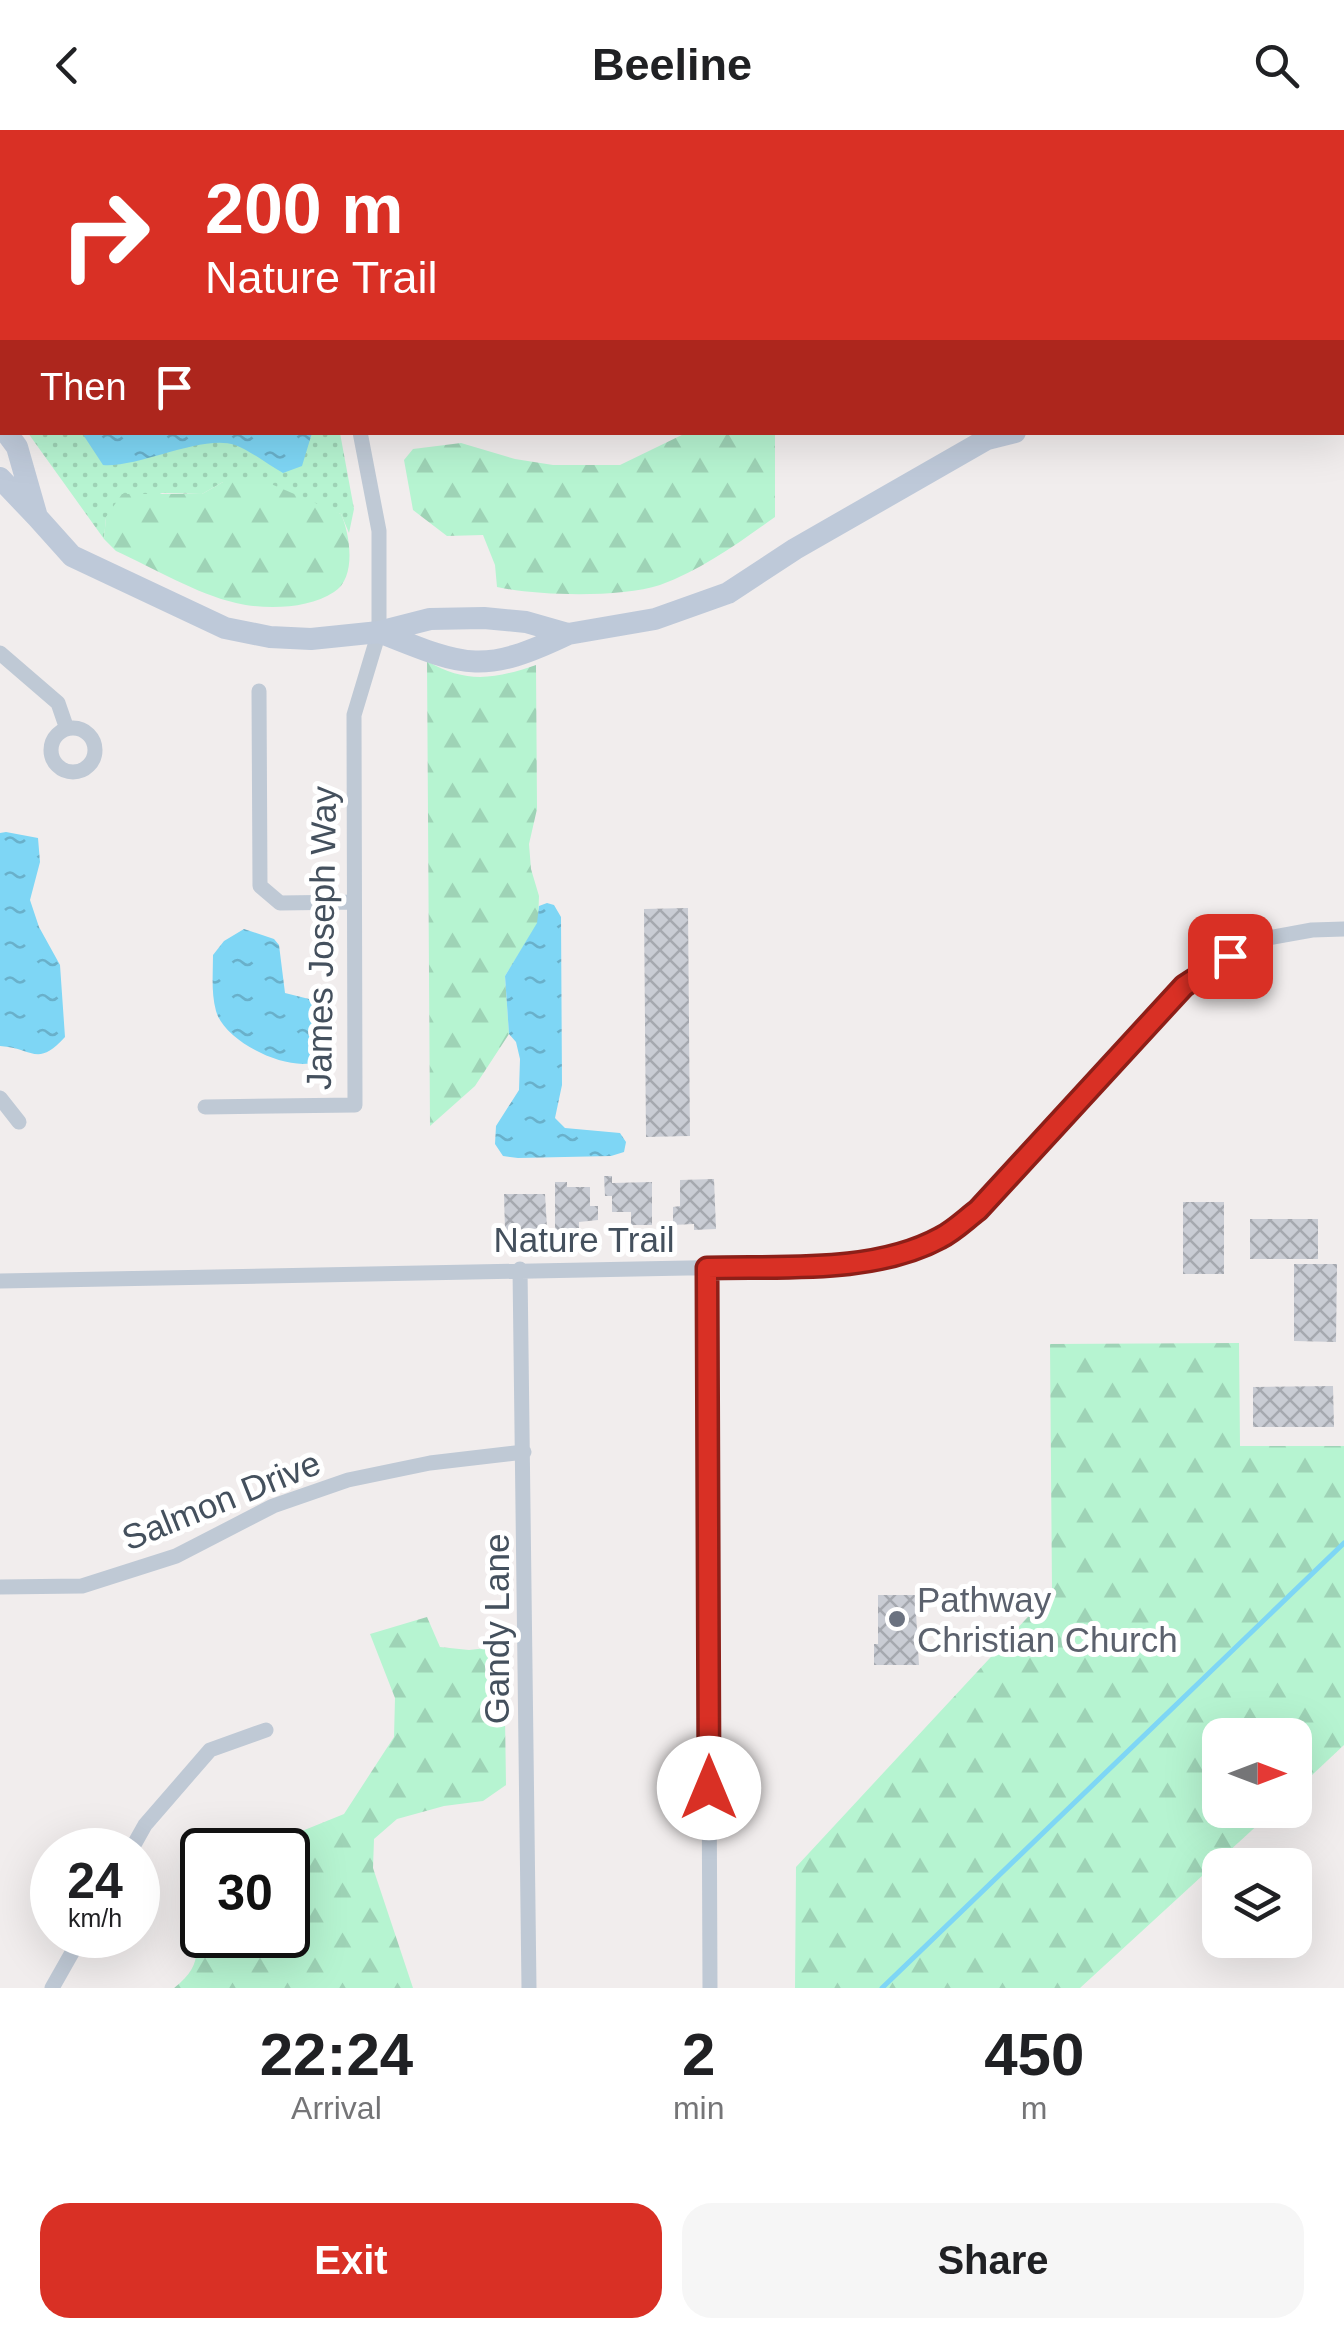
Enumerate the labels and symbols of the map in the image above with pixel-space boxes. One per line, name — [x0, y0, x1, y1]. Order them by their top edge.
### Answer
street label: James Joseph Way — [299, 785, 343, 1090]
pin — [1188, 914, 1273, 999]
street label: Nature Trail — [494, 1220, 674, 1259]
street label: Salmon Drive — [116, 1443, 326, 1557]
street label: Gandy Lane — [477, 1534, 516, 1724]
place label: Pathway Christian Church — [917, 1580, 1178, 1659]
marker: Pathway Christian Church — [886, 1608, 908, 1630]
north arrow — [1202, 1718, 1312, 1828]
position arrow — [657, 1736, 761, 1840]
speed limit sign: 30 — [180, 1828, 310, 1958]

